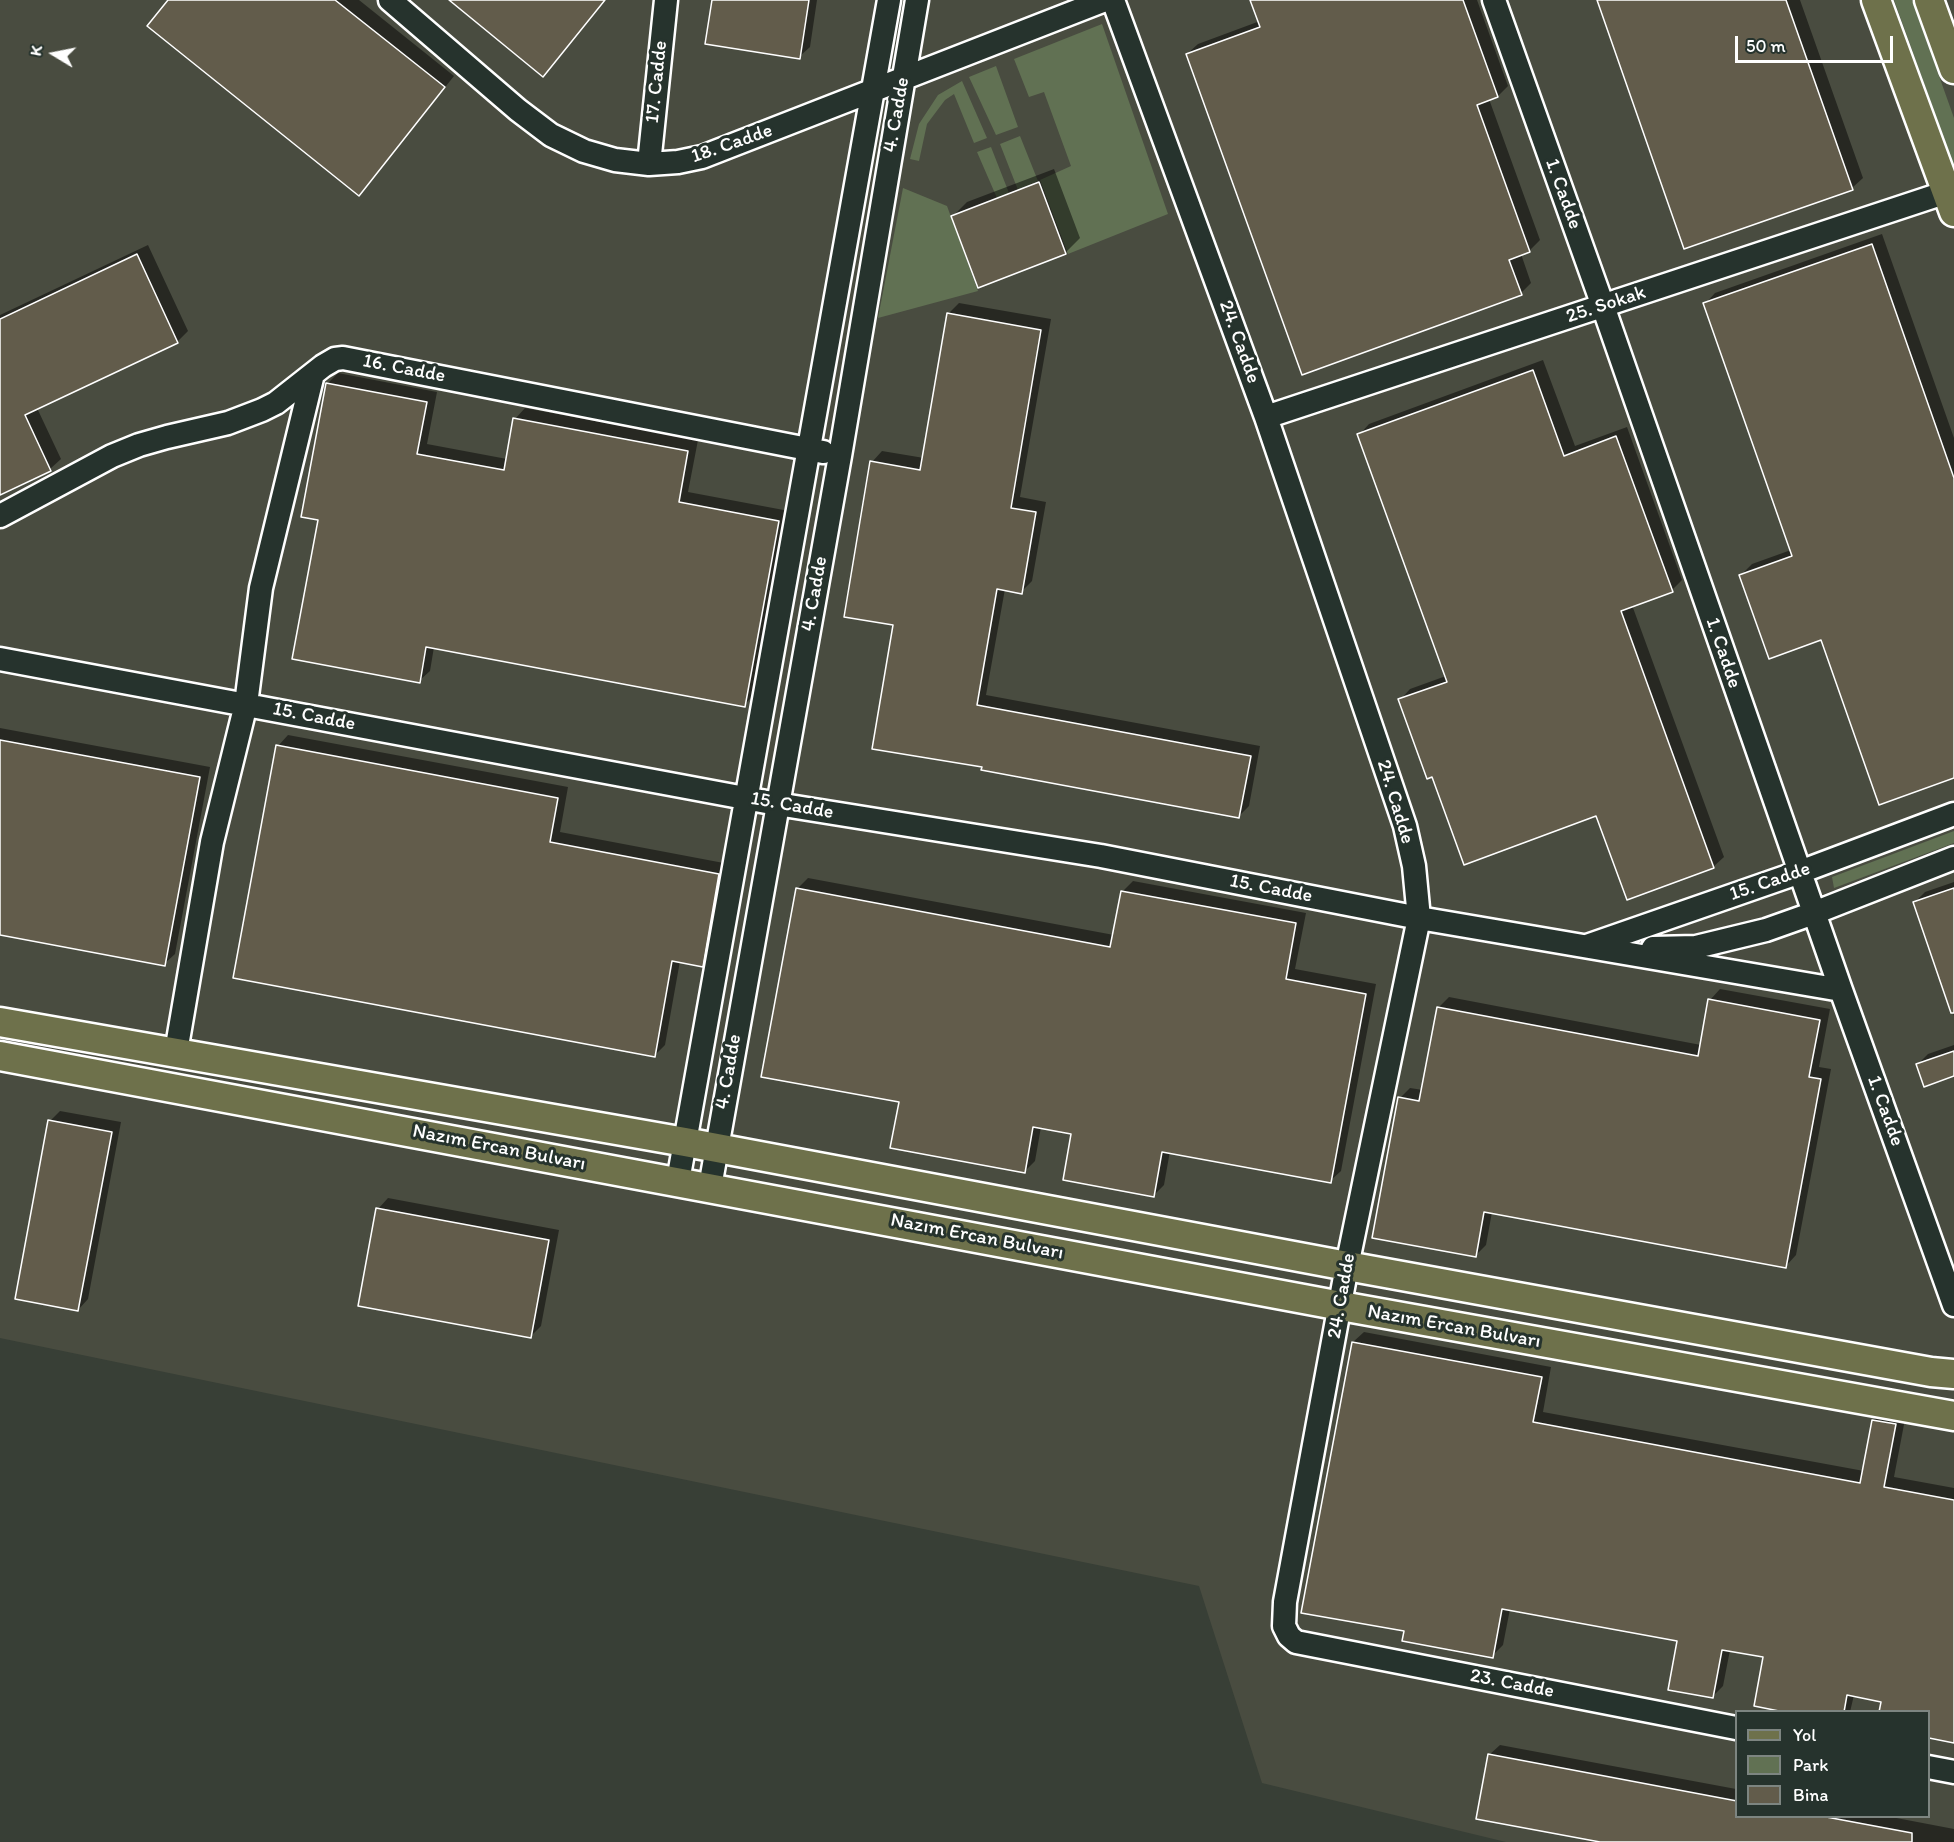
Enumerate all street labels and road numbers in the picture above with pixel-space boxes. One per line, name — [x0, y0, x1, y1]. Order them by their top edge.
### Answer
street label: 17. Cadde — [641, 39, 673, 125]
street label: 4. Cadde — [879, 76, 915, 154]
street label: 18. Cadde — [688, 119, 776, 169]
street label: 1. Cadde — [1539, 155, 1587, 233]
street label: 25. Sokak — [1563, 281, 1649, 329]
street label: 24. Cadde — [1213, 297, 1265, 387]
street label: 16. Cadde — [361, 349, 447, 389]
street label: 4. Cadde — [797, 555, 833, 633]
street label: 1. Cadde — [1700, 614, 1746, 692]
street label: 15. Cadde — [271, 697, 357, 737]
street label: 24. Cadde — [1371, 757, 1419, 847]
street label: 15. Cadde — [749, 787, 835, 825]
street label: 15. Cadde — [1727, 857, 1813, 907]
street label: 15. Cadde — [1228, 869, 1314, 909]
street label: 4. Cadde — [711, 1033, 747, 1111]
street label: 1. Cadde — [1861, 1072, 1909, 1150]
street label: Nazım Ercan Bulvarı — [410, 1119, 588, 1177]
street label: Nazım Ercan Bulvarı — [888, 1208, 1066, 1266]
street label: 24. Cadde — [1323, 1251, 1361, 1341]
street label: Nazım Ercan Bulvarı — [1365, 1300, 1543, 1354]
street label: 23. Cadde — [1468, 1664, 1556, 1704]

